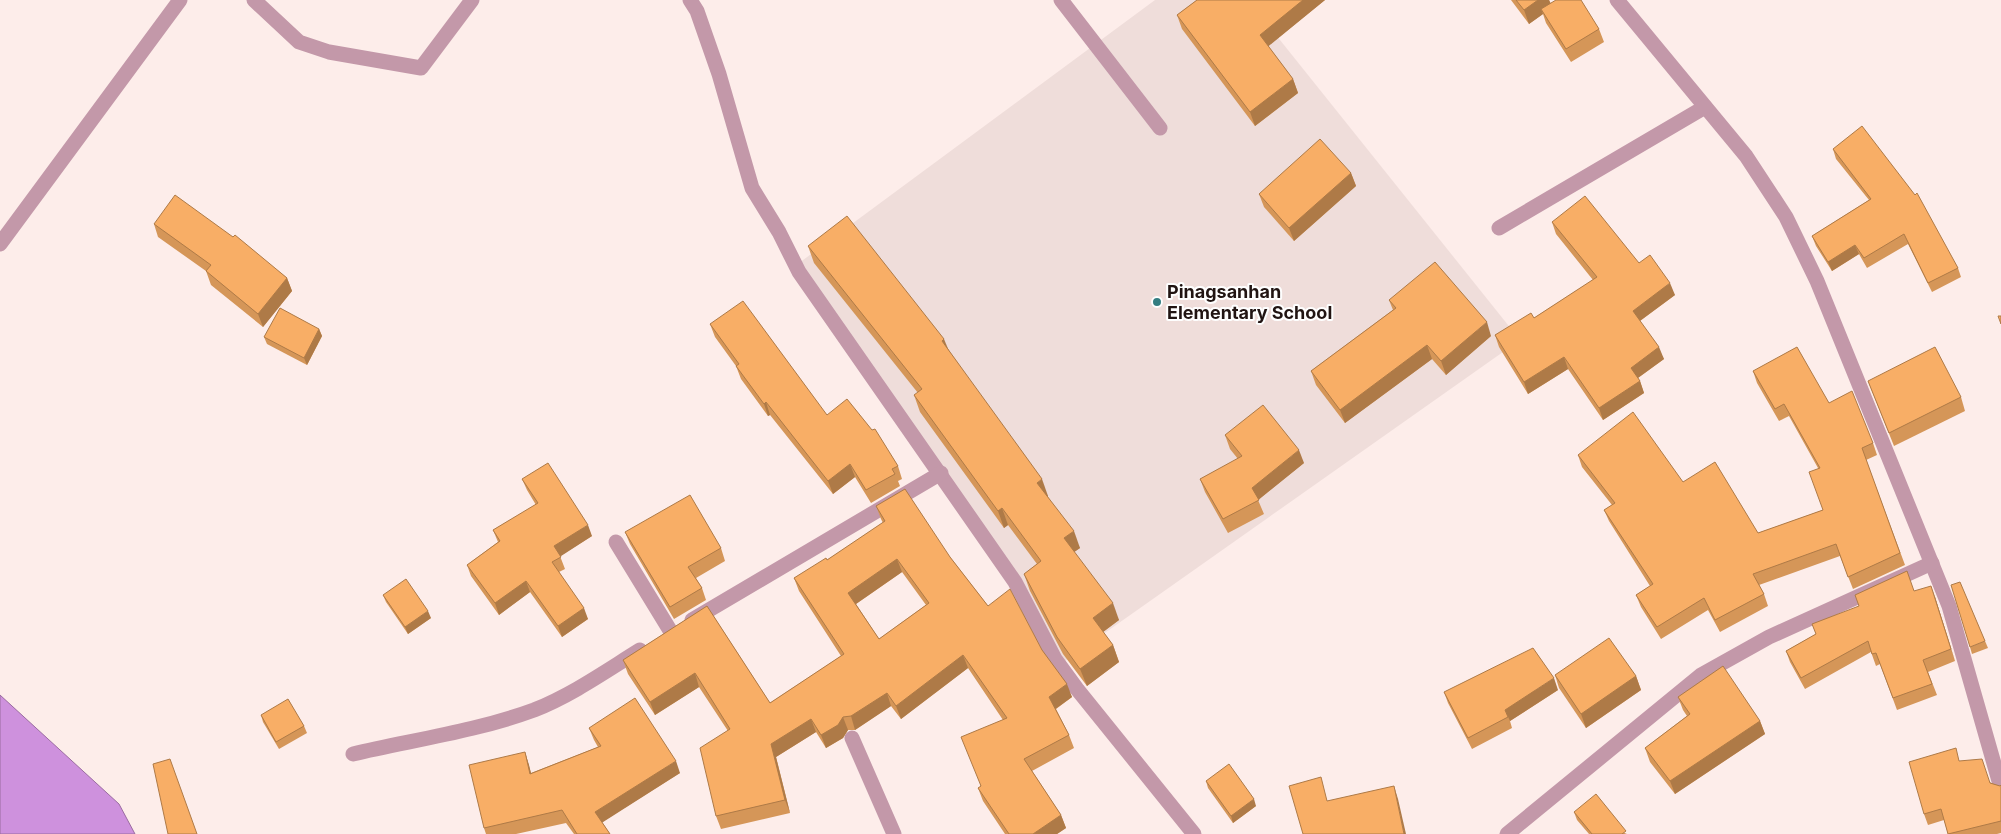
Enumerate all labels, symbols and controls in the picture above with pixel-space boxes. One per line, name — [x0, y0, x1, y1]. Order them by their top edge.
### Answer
place label: Pinagsanhan Elementary School — [1167, 281, 1332, 323]
marker: Pinagsanhan Elementary School — [1151, 296, 1163, 308]

